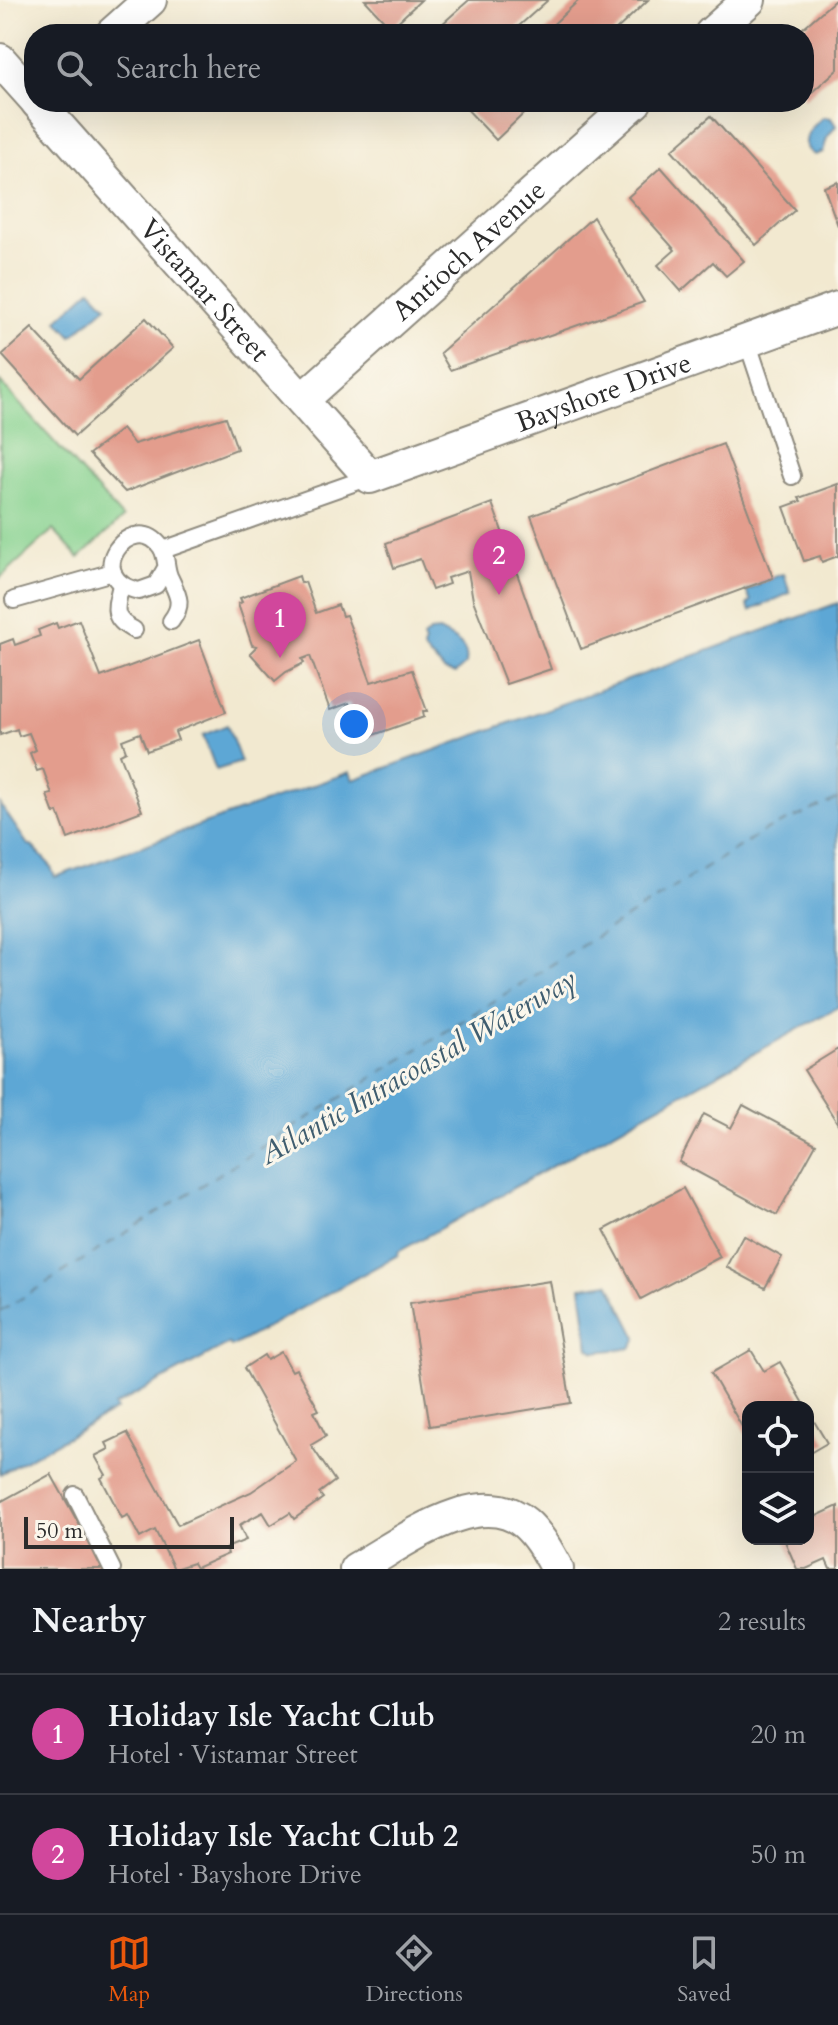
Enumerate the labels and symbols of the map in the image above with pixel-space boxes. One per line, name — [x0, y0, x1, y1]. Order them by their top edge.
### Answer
street label: Antioch Avenue — [384, 172, 554, 330]
street label: Vistamar Street — [130, 211, 278, 370]
street label: Bayshore Drive — [511, 343, 697, 442]
pin: 2 — [473, 529, 525, 595]
pin: 1 — [254, 592, 306, 658]
your location — [334, 704, 374, 744]
water label: Atlantic Intracoastal Waterway — [251, 959, 585, 1175]
scale bar — [24, 1513, 234, 1549]

